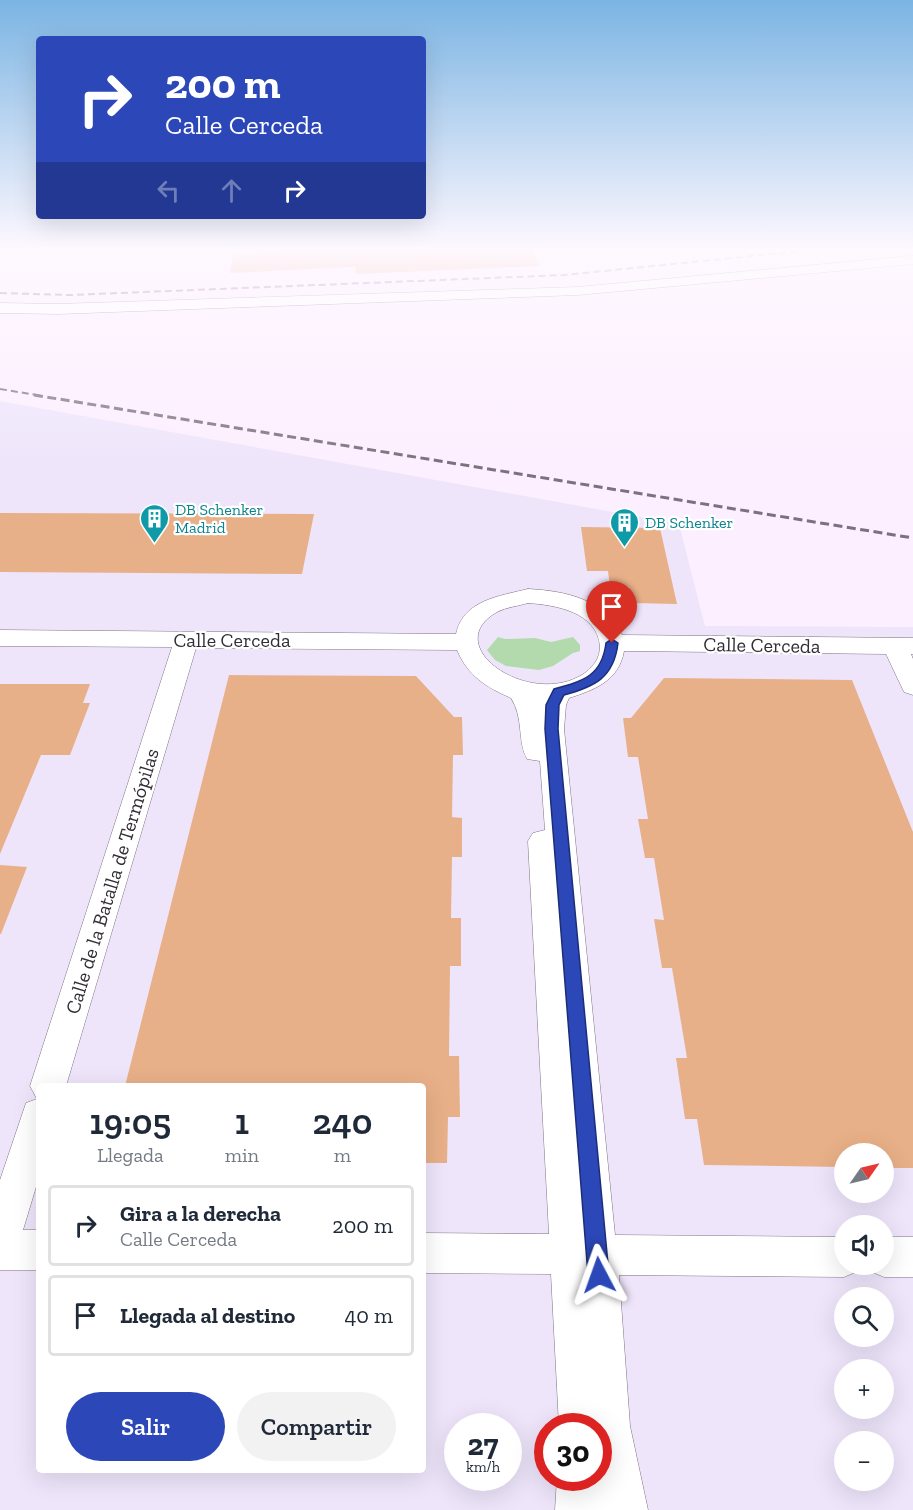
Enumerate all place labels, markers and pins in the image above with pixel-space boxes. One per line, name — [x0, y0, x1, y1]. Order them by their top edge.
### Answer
place label: DB Schenker Madrid — [175, 500, 264, 537]
building icon: DB Schenker Madrid — [138, 502, 170, 544]
building icon: DB Schenker — [608, 506, 640, 548]
place label: DB Schenker — [645, 513, 734, 532]
pin — [586, 581, 637, 643]

